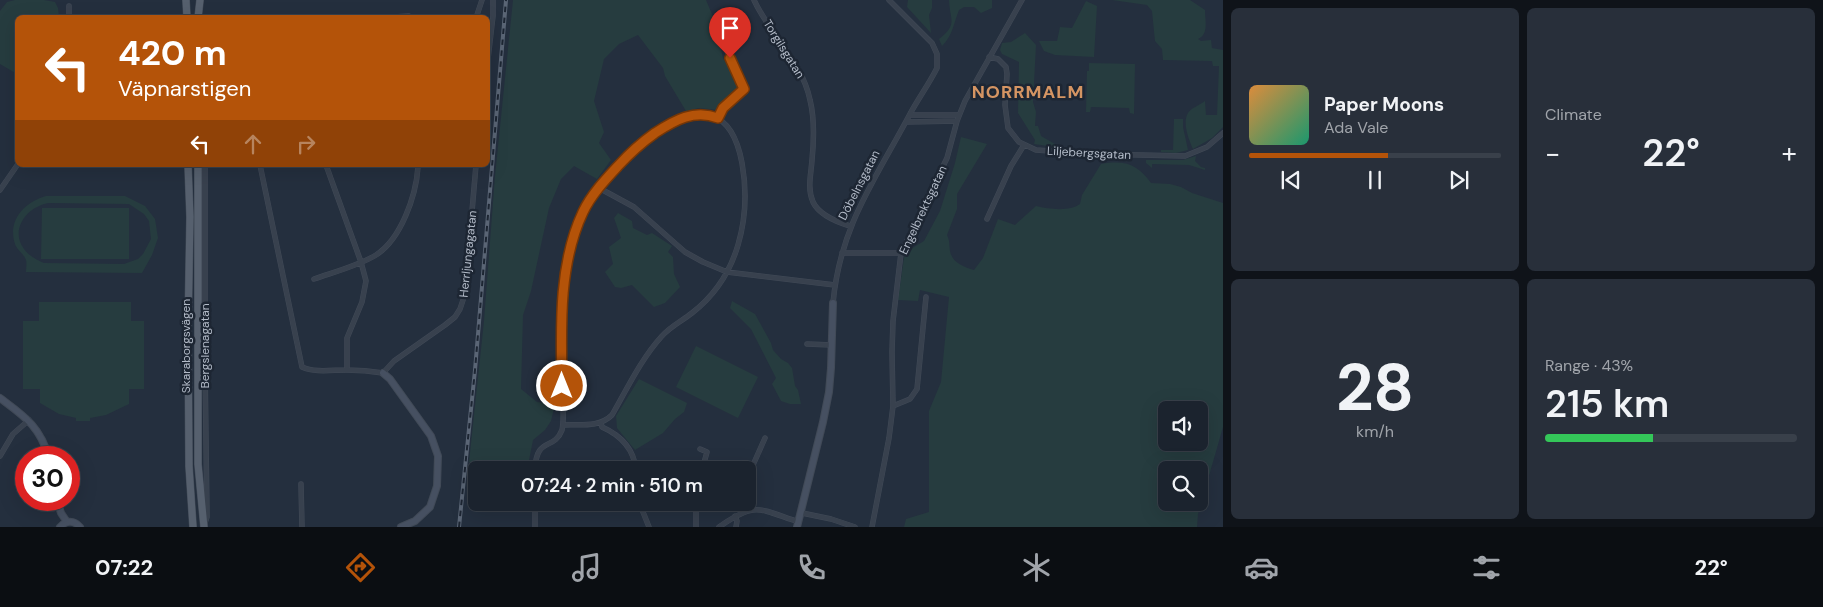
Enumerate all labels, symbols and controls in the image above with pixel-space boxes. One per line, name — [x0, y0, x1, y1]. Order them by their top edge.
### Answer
pin — [709, 7, 751, 58]
icon: arrive — [716, 14, 744, 42]
street label: Torgilsgatan — [760, 17, 808, 82]
text: 420 m — [118, 30, 227, 76]
icon: left — [35, 35, 100, 100]
text: Väpnarstigen — [118, 74, 251, 103]
district label: NORRMALM — [972, 80, 1084, 104]
text: Paper Moons — [1324, 92, 1444, 117]
text: Climate — [1545, 104, 1602, 125]
text: Ada Vale — [1324, 117, 1388, 138]
text: 22° — [1642, 128, 1700, 178]
icon: left — [186, 130, 214, 158]
icon: ahead — [239, 130, 267, 158]
icon: right — [292, 130, 320, 158]
text: − — [1545, 135, 1560, 172]
text: + — [1782, 135, 1797, 172]
street label: Liljebergsgatan — [1047, 143, 1132, 163]
street label: Döbelnsgatan — [835, 147, 884, 223]
street label: Engelbrektsgatan — [895, 163, 951, 257]
icon: previous — [1277, 166, 1305, 194]
icon: pause — [1361, 166, 1389, 194]
icon: next — [1445, 166, 1473, 194]
street label: Herrljungagatan — [455, 209, 481, 298]
street label: Skaraborgsvägen — [178, 299, 194, 393]
street label: Bergslenagatan — [197, 303, 213, 389]
text: 28 — [1336, 346, 1414, 430]
text: Range · 43% — [1545, 355, 1633, 376]
position arrow — [535, 359, 587, 411]
text: 215 km — [1545, 379, 1669, 429]
map controls — [1158, 401, 1208, 511]
button: sound — [1158, 401, 1208, 451]
text: km/h — [1356, 421, 1394, 442]
speed limit sign: 30 — [15, 446, 80, 511]
button: search — [1158, 461, 1208, 511]
text: 07:24 · 2 min · 510 m — [521, 473, 703, 498]
icon: directions — [343, 550, 378, 585]
icon: music — [569, 550, 604, 585]
icon: phone — [794, 550, 829, 585]
icon: climate — [1019, 550, 1054, 585]
icon: car — [1244, 550, 1279, 585]
icon: filters — [1469, 550, 1504, 585]
text: 07:22 — [95, 553, 153, 582]
text: 22° — [1694, 553, 1728, 582]

